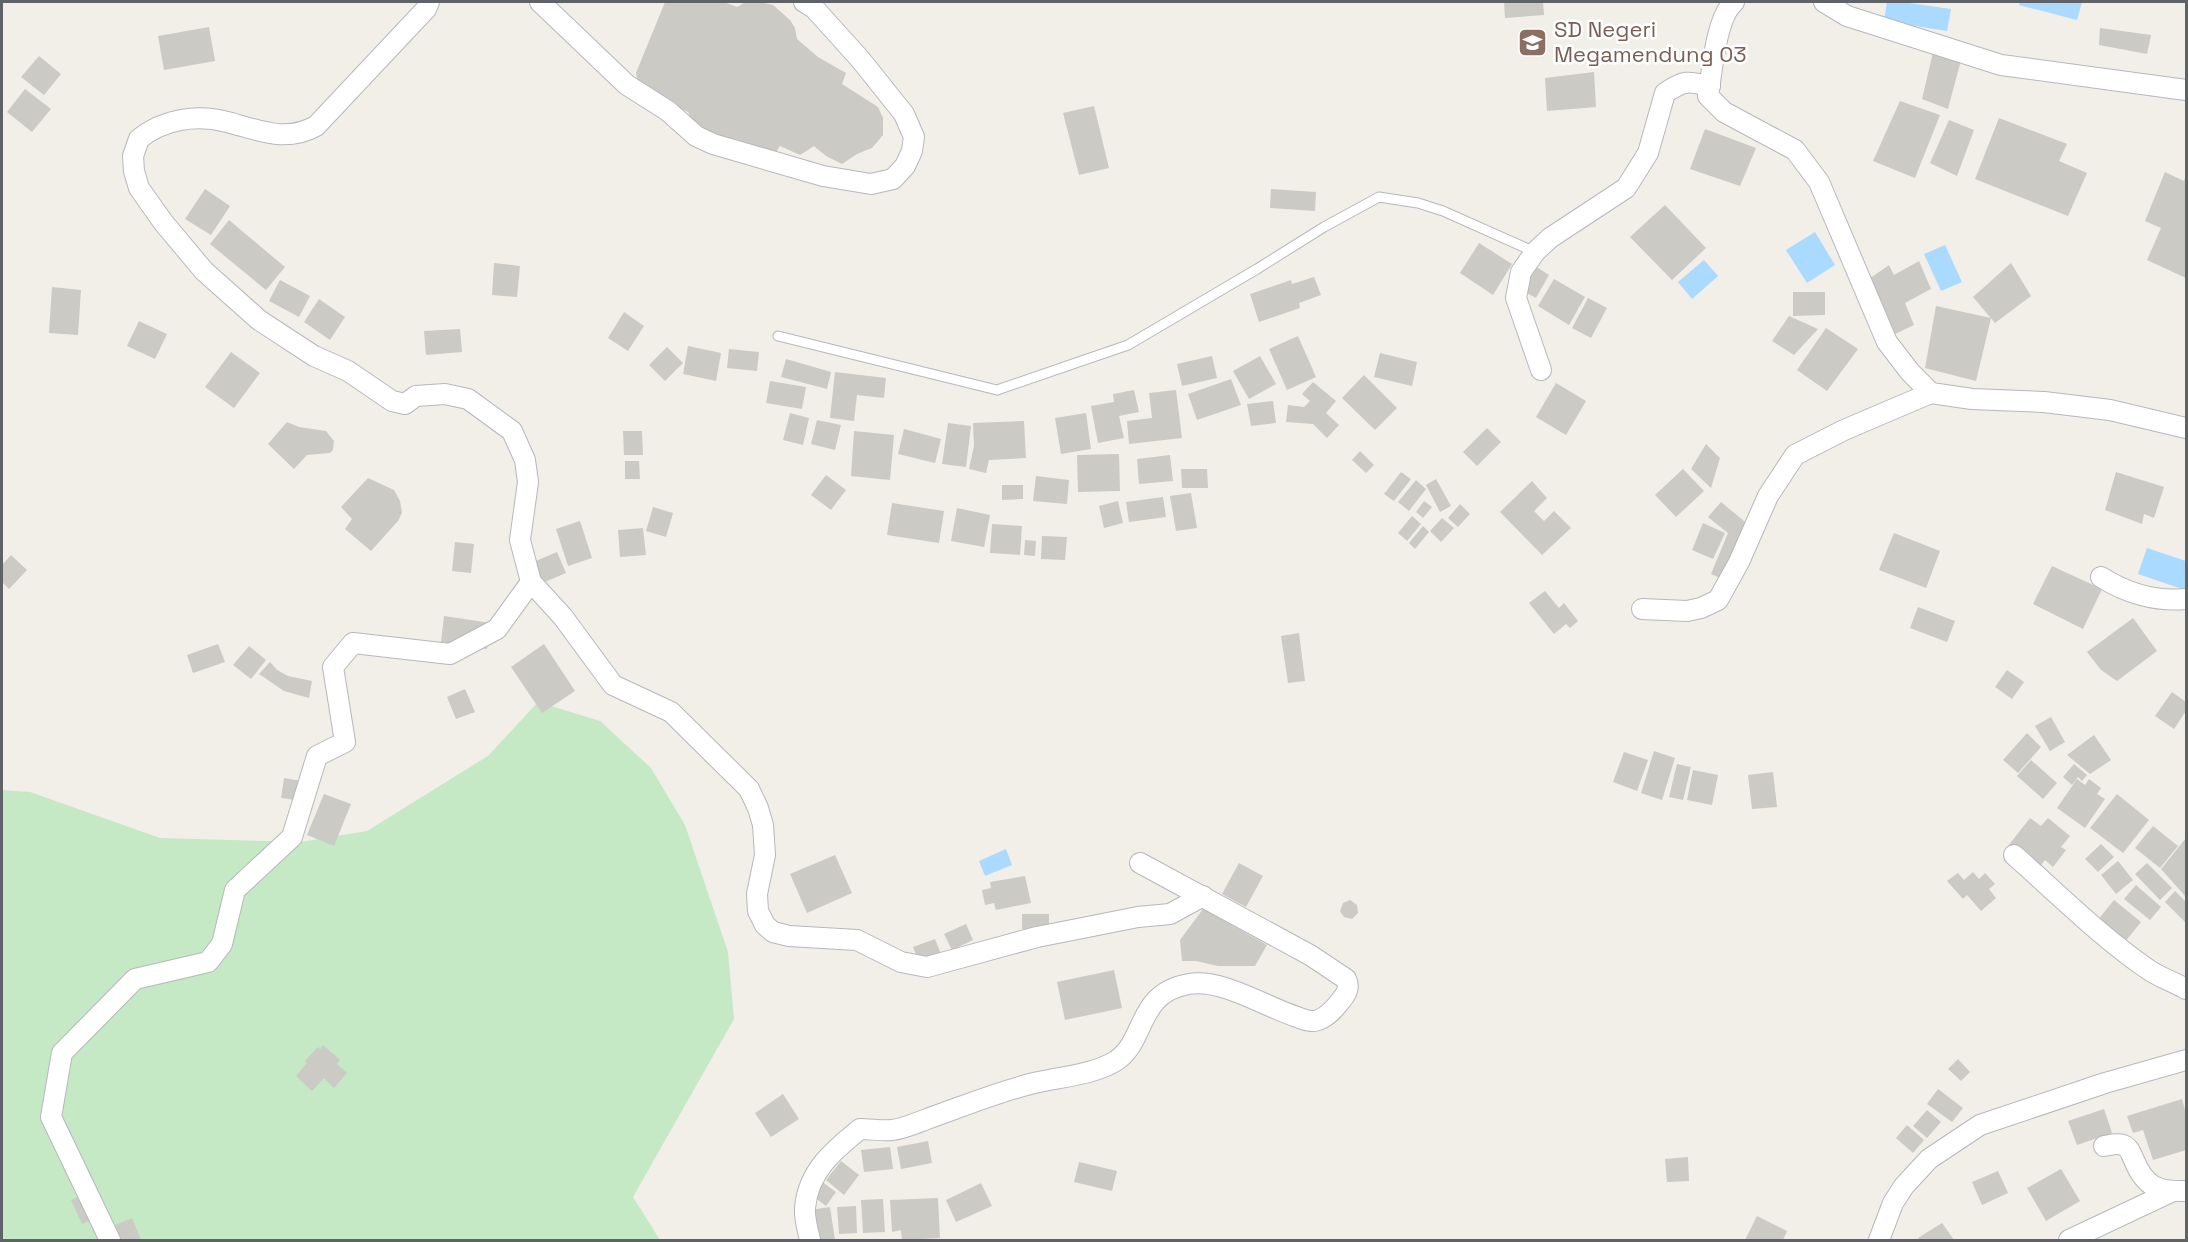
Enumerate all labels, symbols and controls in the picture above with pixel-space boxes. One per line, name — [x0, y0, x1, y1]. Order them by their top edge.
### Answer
place label: SD Negeri Megamendung 03 — [1554, 15, 1747, 68]
school or university icon: SD Negeri Megamendung 03 — [1517, 26, 1549, 58]

